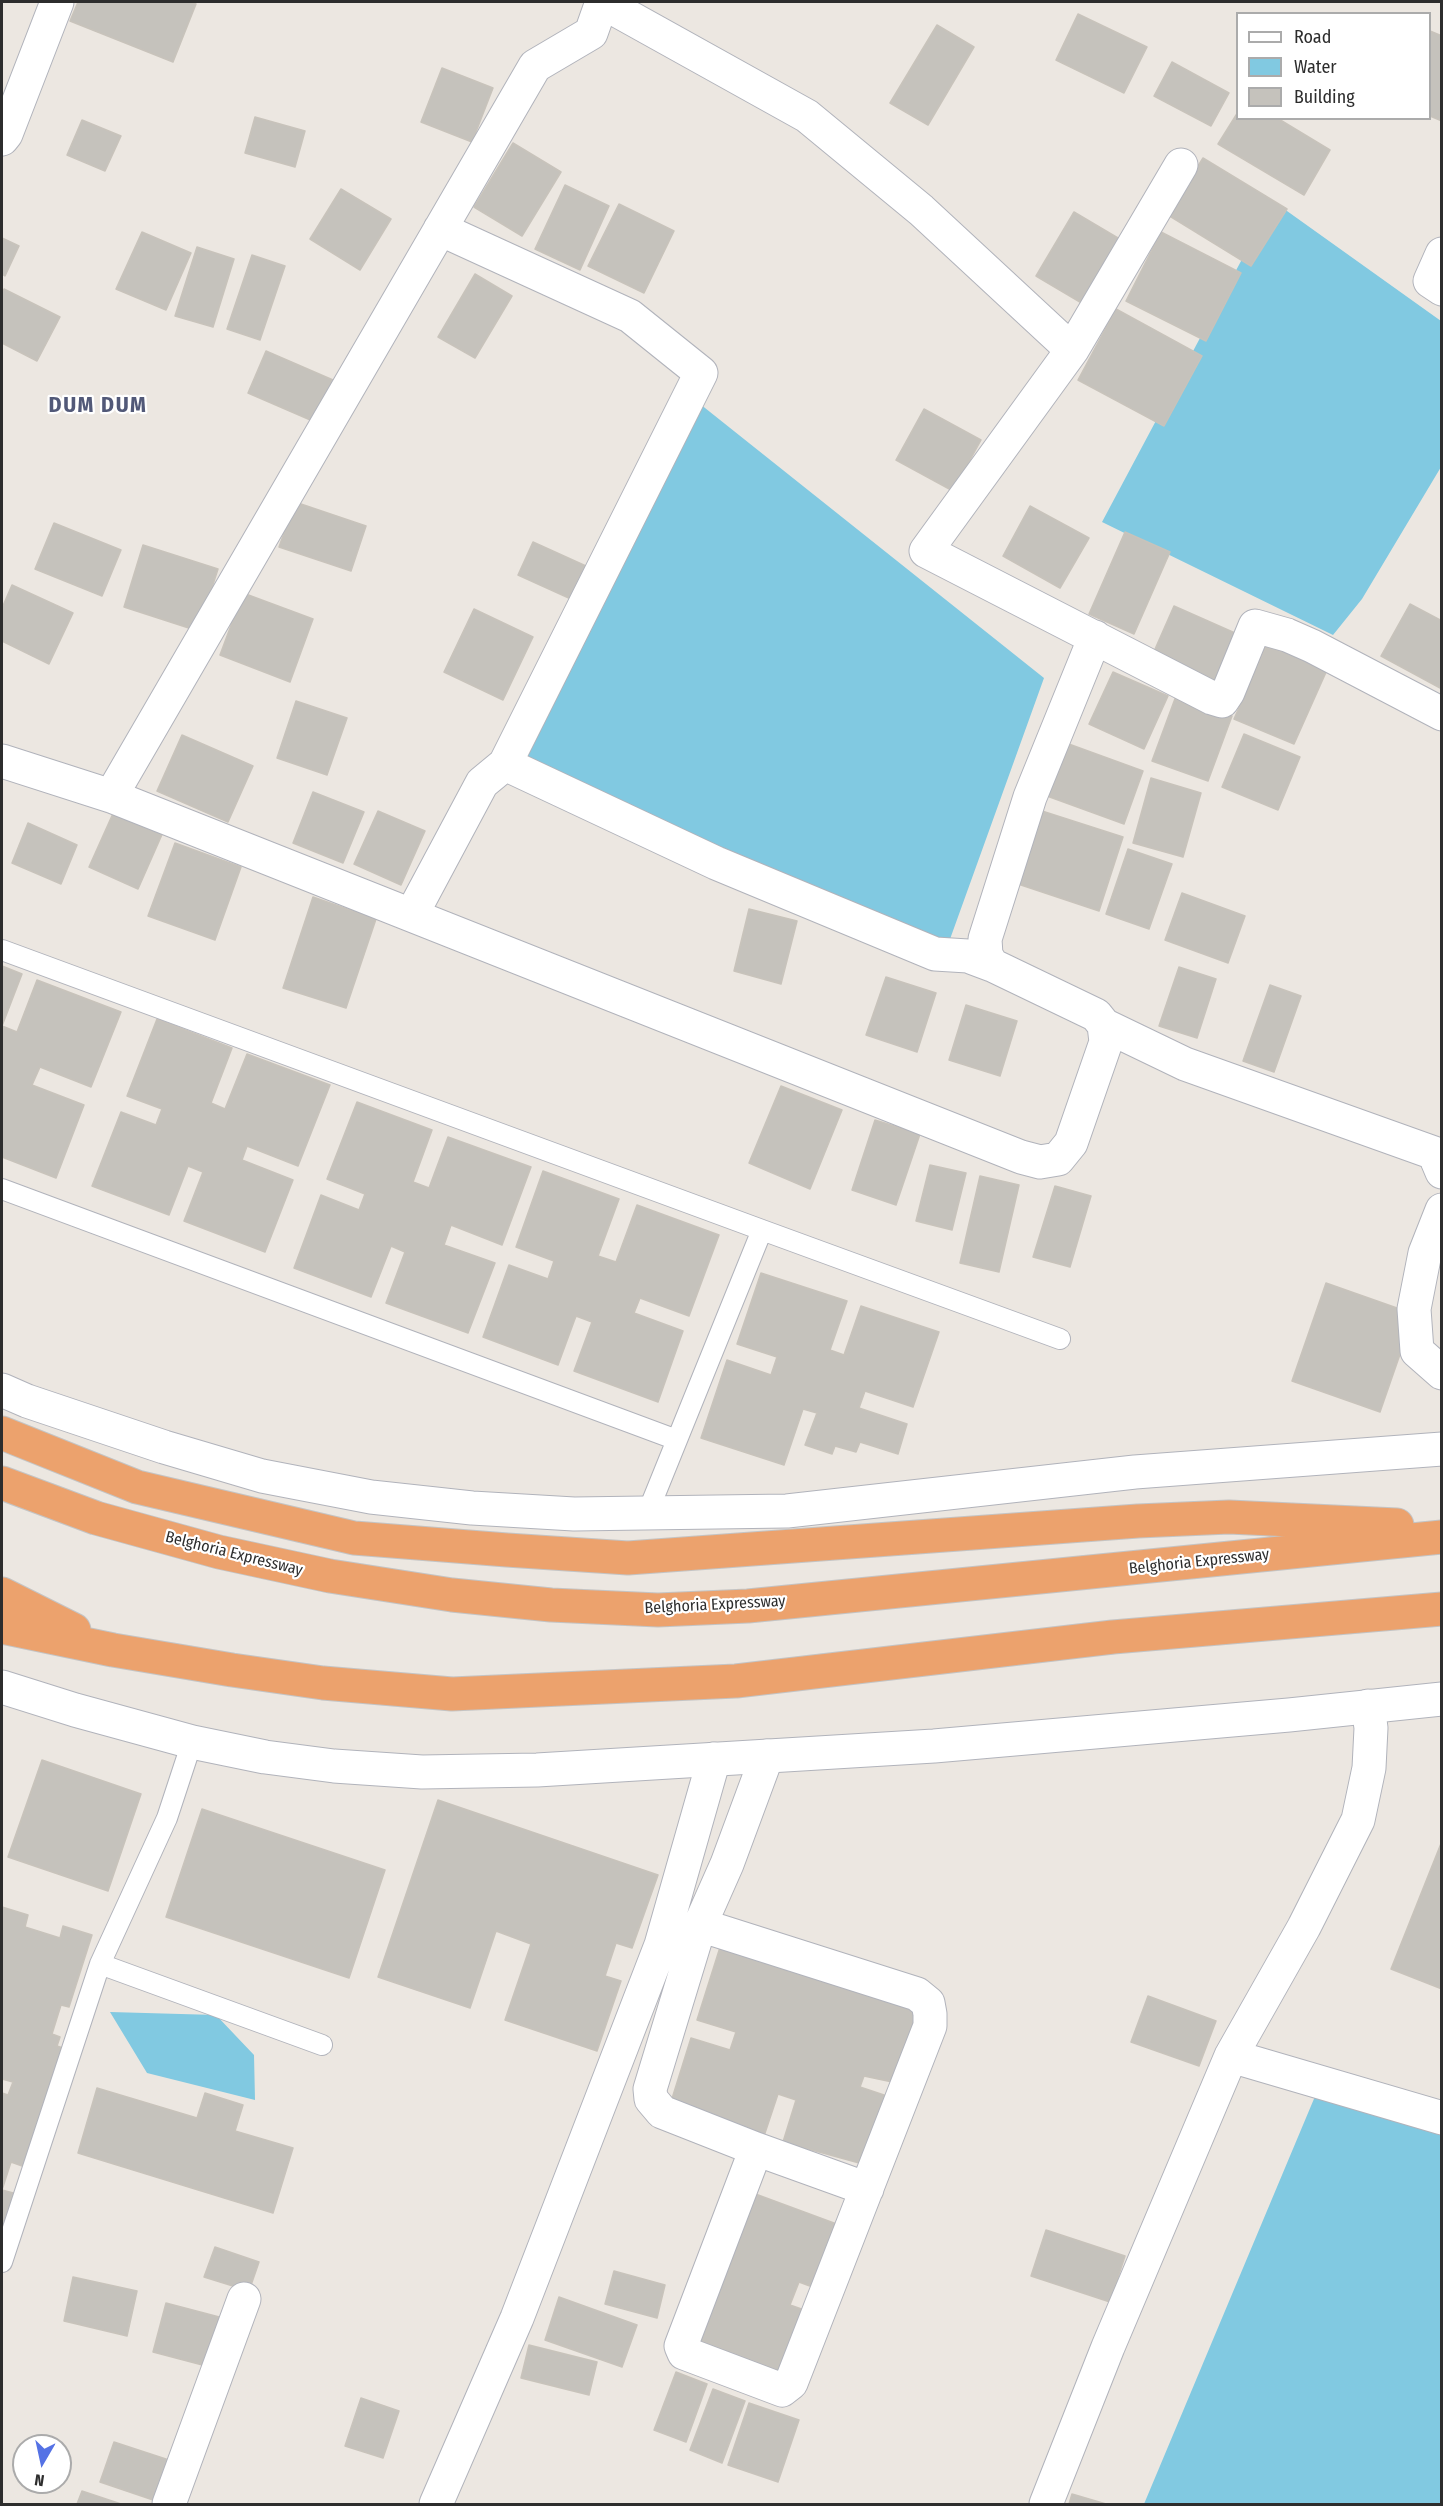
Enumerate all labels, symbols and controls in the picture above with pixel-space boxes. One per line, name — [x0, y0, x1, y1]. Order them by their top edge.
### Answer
legend — [1236, 12, 1431, 120]
text: Road — [1294, 26, 1331, 48]
text: Water — [1294, 56, 1337, 78]
text: Building — [1294, 86, 1355, 108]
district label: DUM DUM — [49, 393, 147, 419]
street label: Belghoria Expressway — [163, 1528, 305, 1580]
street label: Belghoria Expressway — [1128, 1545, 1270, 1579]
street label: Belghoria Expressway — [644, 1592, 786, 1618]
north arrow — [12, 2434, 72, 2494]
text: N — [33, 2470, 46, 2490]

